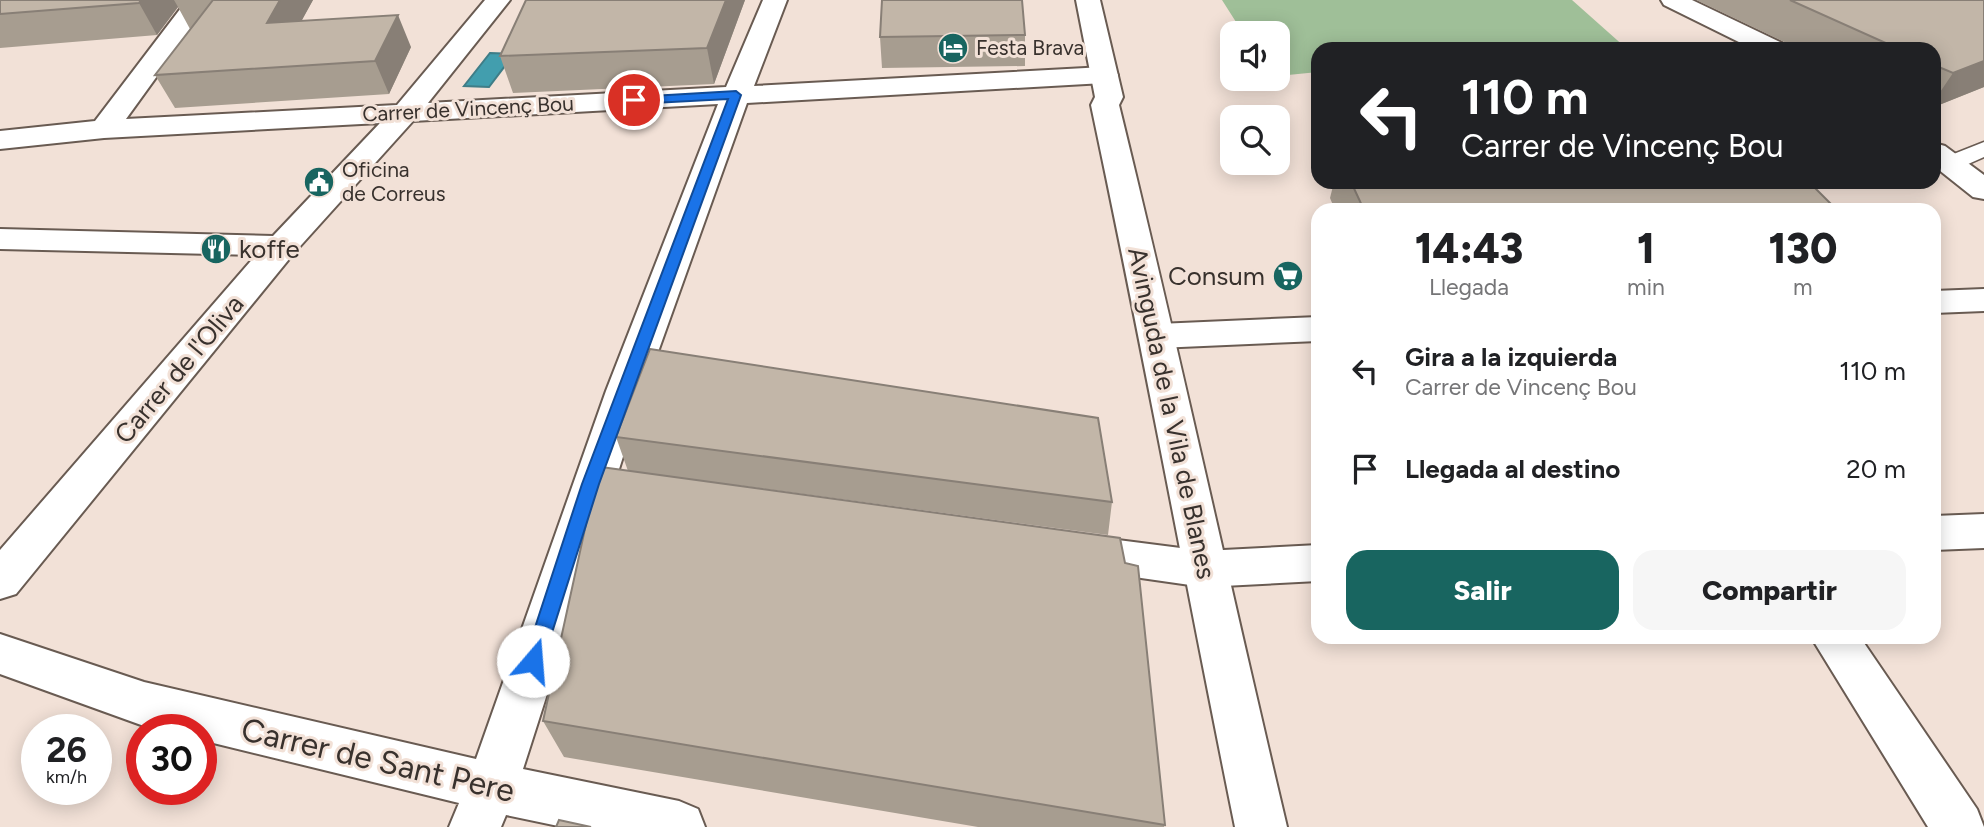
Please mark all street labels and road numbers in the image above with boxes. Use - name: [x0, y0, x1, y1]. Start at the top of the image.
- street label: Carrer de Vincenç Bou: [362, 90, 574, 127]
- street label: Avinguda de la Vila de Blanes: [1121, 244, 1223, 582]
- street label: Carrer de l'Oliva: [108, 288, 250, 450]
- street label: Carrer de Sant Pere: [238, 710, 518, 810]

